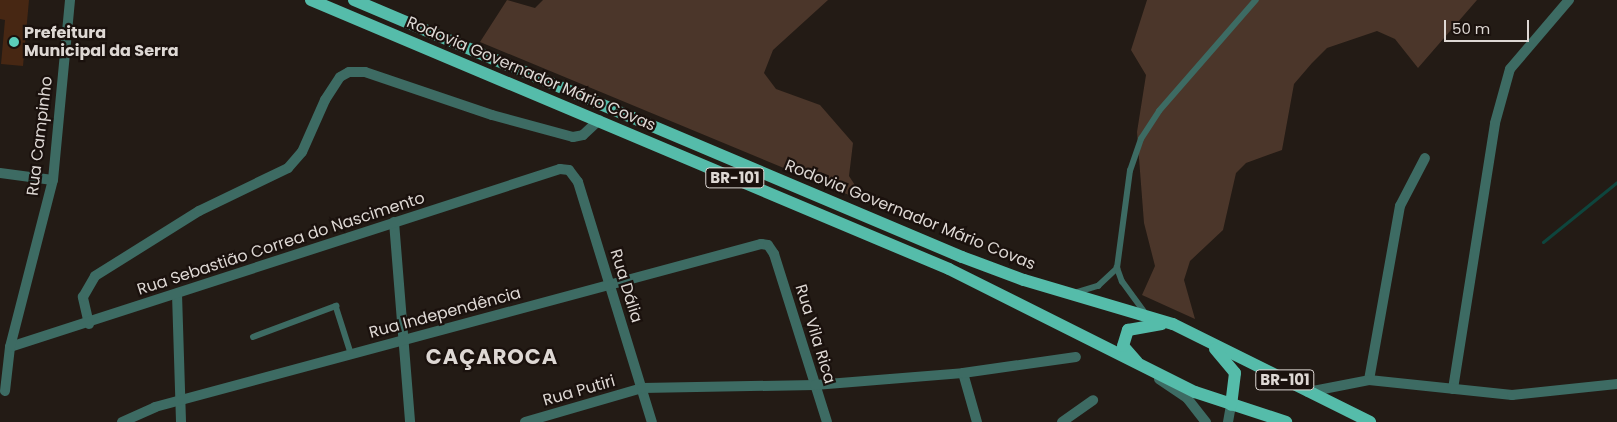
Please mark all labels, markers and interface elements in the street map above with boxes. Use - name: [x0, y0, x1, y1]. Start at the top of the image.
- scale bar: [1447, 10, 1532, 42]
- street label: Rodovia Governador Mário Covas: [404, 13, 658, 135]
- text: 50 m: [1452, 18, 1490, 39]
- place label: Prefeitura Municipal da Serra: [24, 23, 179, 61]
- marker: Prefeitura Municipal da Serra: [8, 36, 20, 48]
- street label: Rua Campinho: [23, 75, 57, 197]
- street label: Rodovia Governador Mário Covas: [782, 156, 1038, 274]
- road number: BR-101: [705, 166, 765, 190]
- street label: Rua Sebastião Correa do Nascimento: [135, 188, 427, 300]
- street label: Rua Dália: [606, 247, 646, 325]
- street label: Rua Vila Rica: [791, 282, 839, 386]
- street label: Rua Independência: [367, 283, 523, 343]
- district label: CAÇAROCA: [425, 344, 559, 370]
- road number: BR-101: [1255, 368, 1315, 392]
- street label: Rua Putiri: [541, 372, 617, 410]

